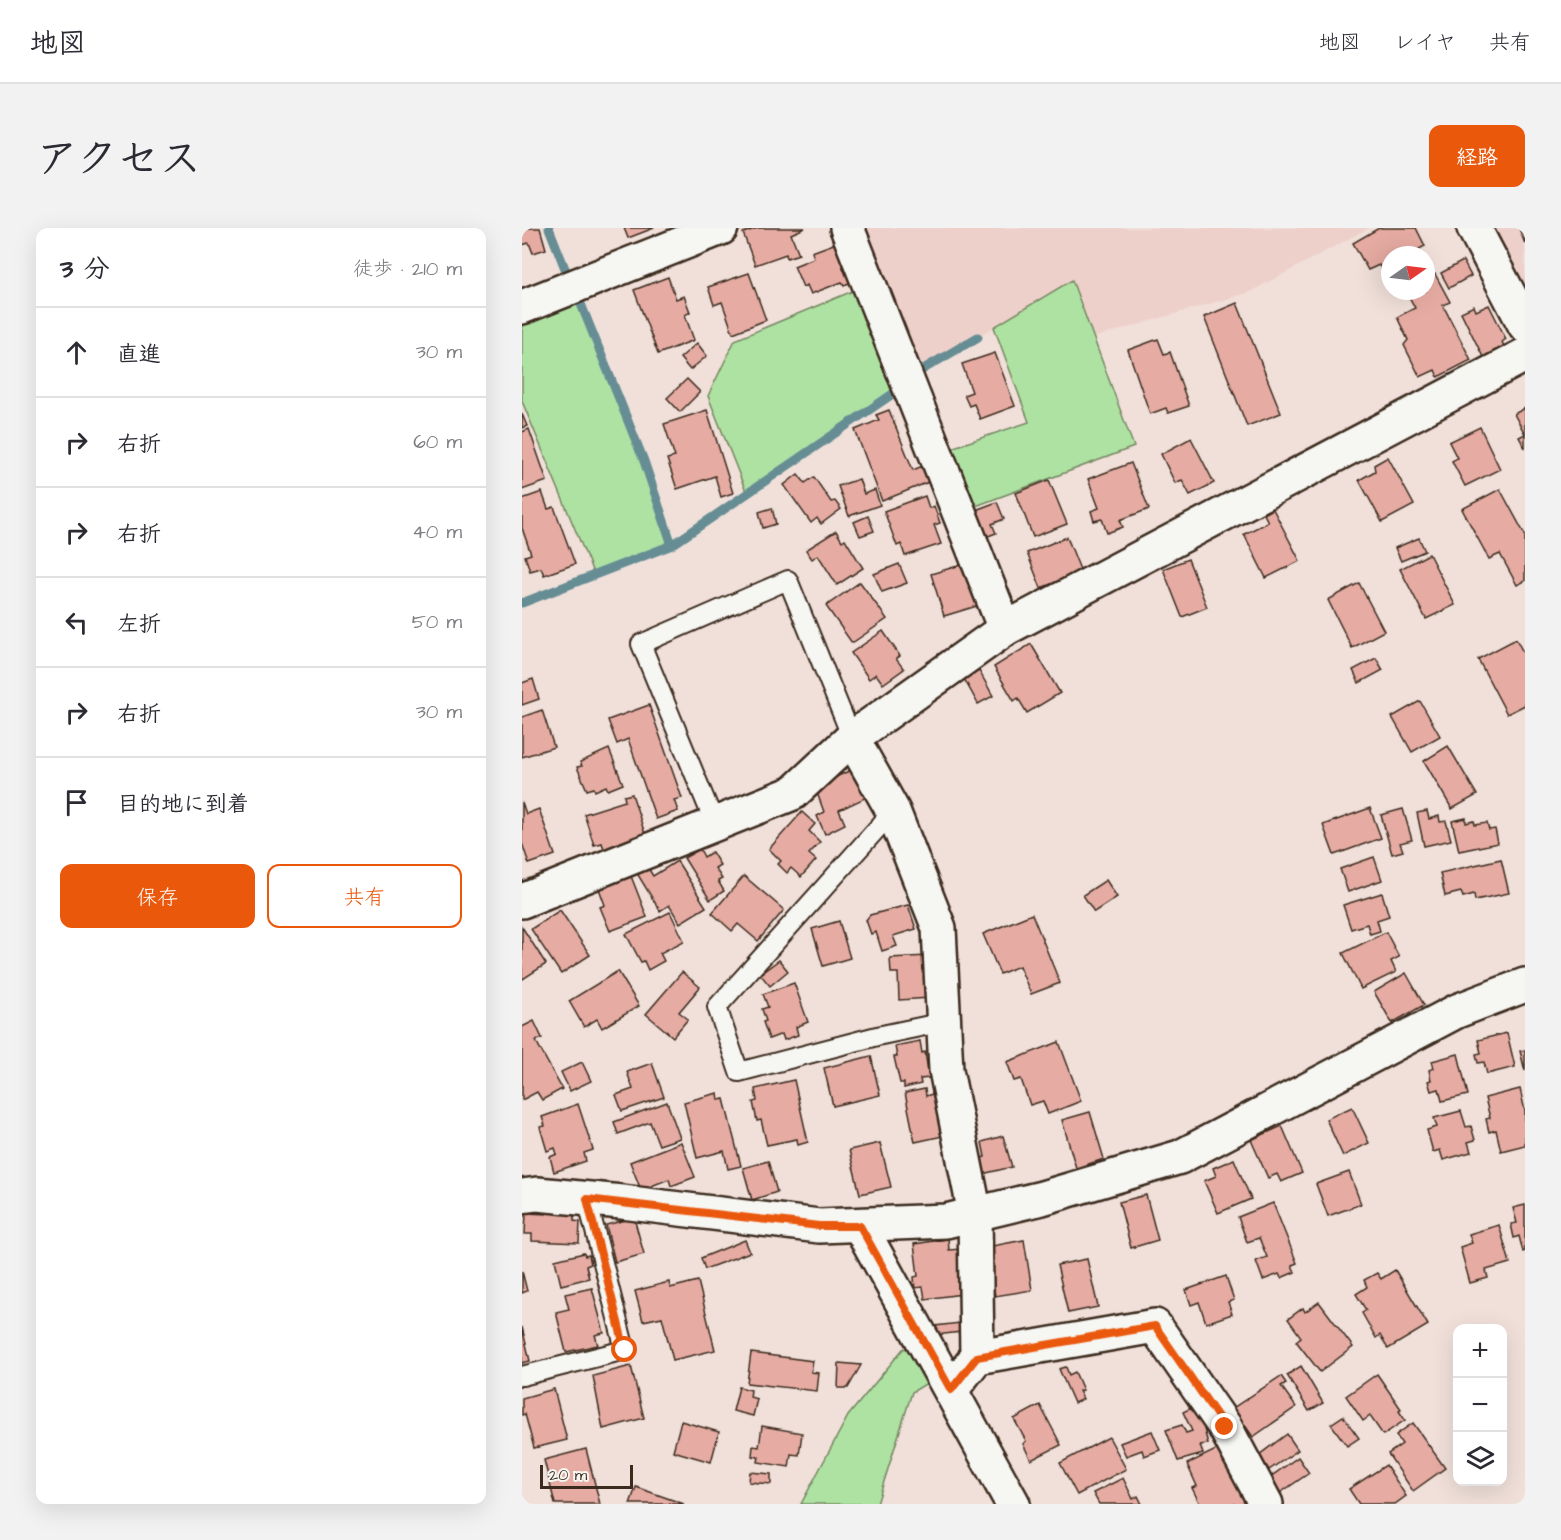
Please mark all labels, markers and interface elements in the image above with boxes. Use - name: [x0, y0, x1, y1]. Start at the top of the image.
- text: 地図: [30, 24, 86, 63]
- text: 地図: [1319, 28, 1361, 57]
- text: レイヤ: [1394, 28, 1456, 57]
- text: 共有: [1489, 28, 1531, 57]
- button: 経路: [1429, 125, 1525, 187]
- text: アクセス: [36, 131, 201, 189]
- north arrow: [1381, 246, 1435, 300]
- text: 3 分: [60, 251, 110, 287]
- text: 徒歩 · 210 m: [353, 255, 462, 283]
- icon: ahead: [60, 336, 93, 369]
- text: 30 m: [416, 338, 462, 366]
- text: 直進: [117, 339, 161, 370]
- icon: right: [60, 426, 93, 459]
- text: 60 m: [413, 428, 462, 456]
- text: 右折: [117, 429, 161, 460]
- icon: right: [60, 516, 93, 549]
- text: 40 m: [412, 518, 462, 546]
- text: 右折: [117, 519, 161, 550]
- icon: left: [60, 606, 93, 639]
- text: 50 m: [412, 608, 462, 636]
- text: 左折: [117, 609, 161, 640]
- icon: right: [60, 696, 93, 729]
- text: 30 m: [416, 698, 462, 726]
- text: 右折: [117, 699, 161, 730]
- icon: arrive: [60, 786, 93, 819]
- text: 目的地に到着: [117, 789, 249, 820]
- button: 保存: [60, 864, 255, 928]
- button: 共有: [267, 864, 462, 928]
- map controls: [1453, 1324, 1507, 1486]
- button: +: [1453, 1324, 1507, 1378]
- route start: [611, 1336, 637, 1362]
- button: −: [1453, 1378, 1507, 1432]
- route end: [1211, 1413, 1237, 1439]
- button: layers: [1453, 1432, 1507, 1486]
- scale bar: [540, 1462, 633, 1490]
- text: 20 m: [549, 1464, 587, 1486]

